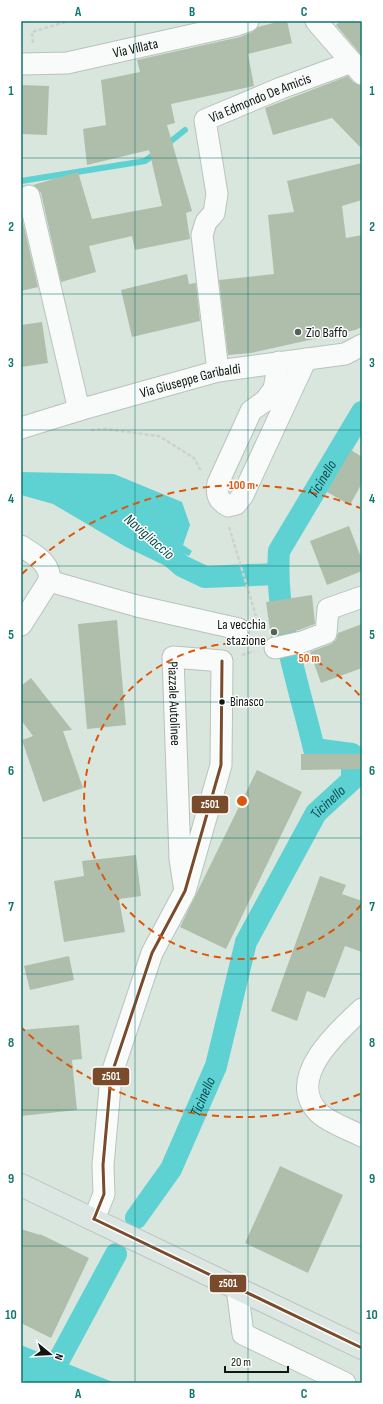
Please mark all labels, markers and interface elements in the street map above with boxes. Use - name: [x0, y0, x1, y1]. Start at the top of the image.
- text: A: [74, 4, 82, 20]
- text: B: [189, 4, 195, 20]
- text: C: [301, 4, 308, 20]
- street label: Via Villata: [111, 34, 159, 61]
- street label: Via Edmondo De Amicis: [206, 69, 313, 126]
- text: 1: [8, 83, 14, 99]
- text: 1: [369, 83, 375, 99]
- text: 2: [8, 219, 14, 235]
- text: 2: [369, 219, 375, 235]
- place label: Zio Baffo: [306, 324, 348, 341]
- marker: Zio Baffo: [293, 327, 303, 337]
- text: 3: [8, 355, 14, 371]
- text: 3: [369, 355, 375, 371]
- street label: Via Giuseppe Garibaldi: [138, 360, 242, 401]
- water label: Ticinello: [303, 456, 341, 501]
- text: 100 m: [229, 478, 255, 493]
- text: 4: [8, 491, 14, 507]
- text: 4: [369, 491, 375, 507]
- water label: Navigliaccio: [120, 510, 178, 564]
- place label: La vecchia stazione: [217, 616, 266, 649]
- text: 5: [8, 627, 14, 643]
- marker: La vecchia stazione: [269, 627, 279, 637]
- text: 5: [369, 627, 375, 643]
- text: 50 m: [299, 651, 319, 666]
- street label: Piazzale Autolinee: [165, 661, 185, 746]
- place label: Binasco: [230, 694, 264, 710]
- marker: Binasco: [217, 697, 227, 707]
- text: 6: [8, 763, 14, 779]
- text: 6: [369, 763, 375, 779]
- water label: Ticinello: [306, 781, 349, 821]
- centre of rings: [235, 794, 249, 808]
- line badge: z501: [191, 795, 229, 814]
- text: z501: [201, 798, 220, 811]
- text: 7: [8, 899, 14, 915]
- text: 7: [369, 899, 375, 915]
- text: 8: [8, 1035, 14, 1051]
- text: 8: [369, 1035, 375, 1051]
- line badge: z501: [92, 1067, 130, 1086]
- text: z501: [102, 1070, 121, 1083]
- water label: Ticinello: [186, 1074, 219, 1119]
- text: 9: [8, 1171, 14, 1187]
- text: 9: [369, 1171, 375, 1187]
- line badge: z501: [209, 1274, 247, 1293]
- text: z501: [219, 1277, 238, 1290]
- text: 10: [5, 1307, 17, 1323]
- text: 10: [366, 1307, 378, 1323]
- north arrow: [30, 1334, 70, 1374]
- scale bar: [225, 1348, 288, 1374]
- text: N: [52, 1352, 66, 1362]
- text: 20 m: [231, 1355, 251, 1370]
- text: A: [74, 1386, 82, 1402]
- text: B: [189, 1386, 195, 1402]
- text: C: [301, 1386, 308, 1402]

